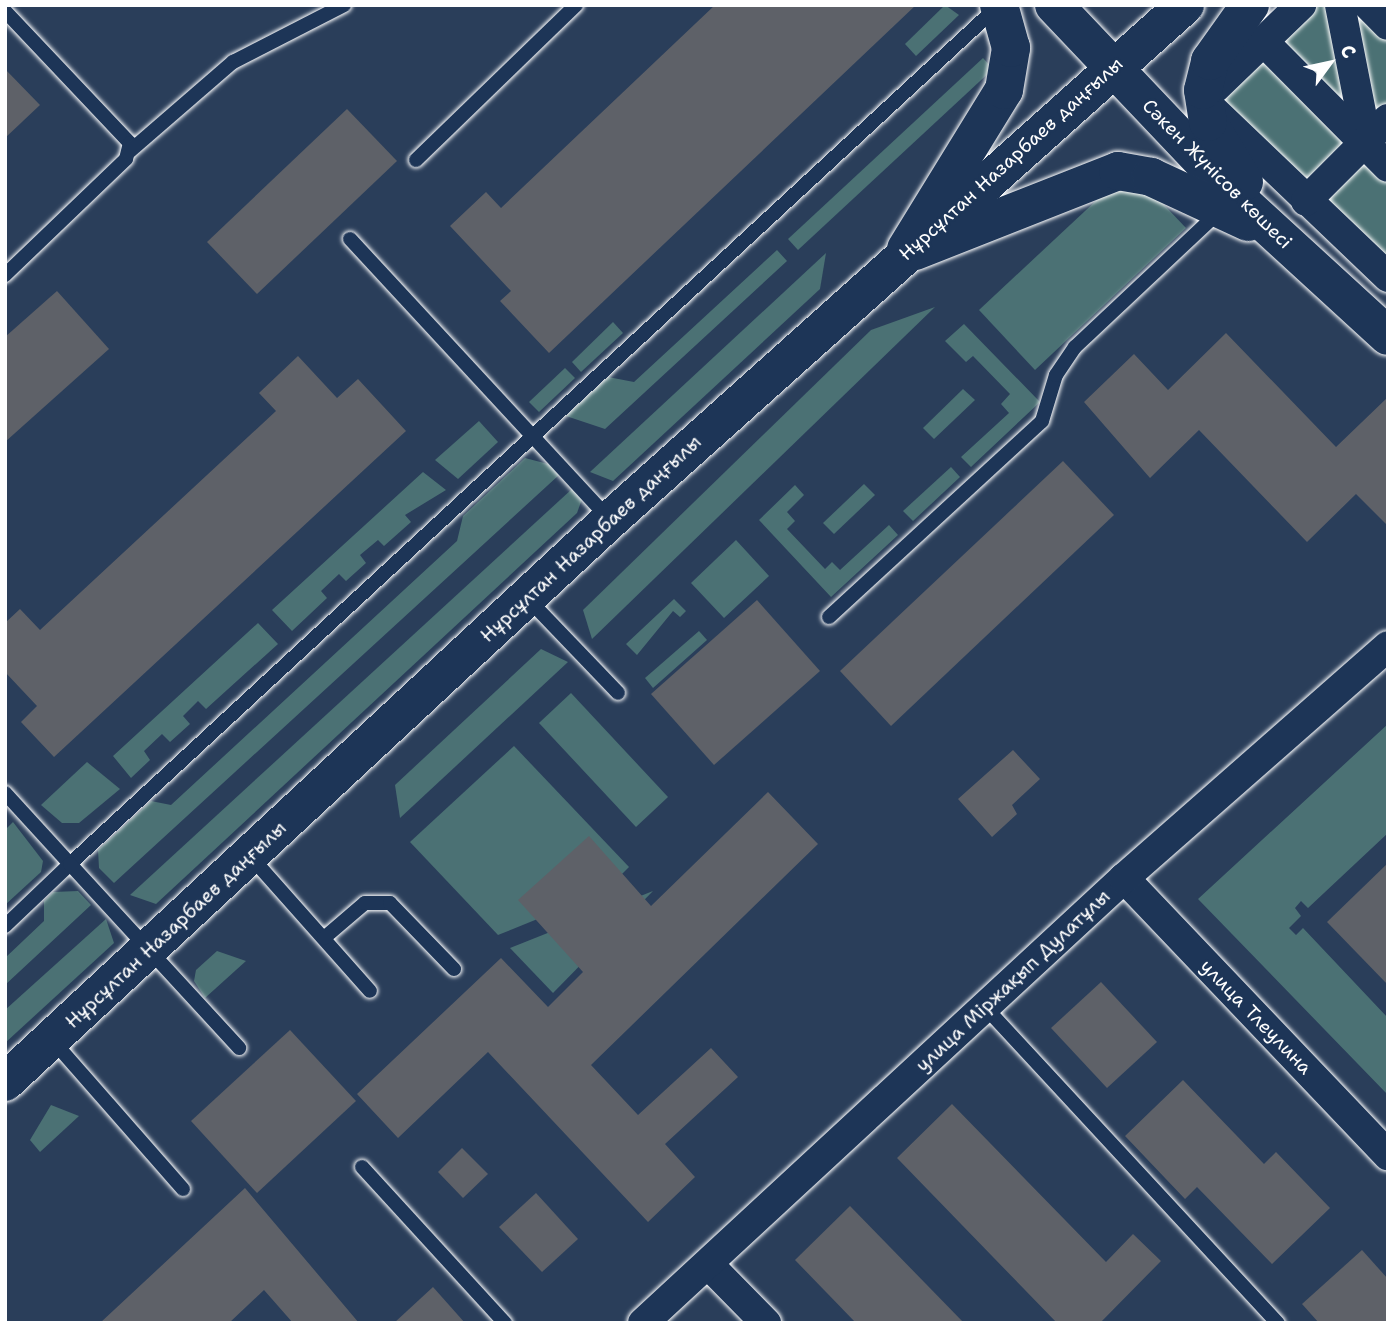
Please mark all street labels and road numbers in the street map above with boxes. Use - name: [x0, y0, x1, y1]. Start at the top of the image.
- street label: Нұрсұлтан Назарбаев даңғылы: [894, 52, 1128, 266]
- street label: Сәкен Жүнісов көшесі: [1137, 94, 1297, 254]
- street label: Нұрсұлтан Назарбаев даңғылы: [476, 431, 706, 647]
- street label: Нұрсұлтан Назарбаев даңғылы: [61, 817, 291, 1033]
- street label: улица Міржақып Дулатұлы: [911, 885, 1115, 1077]
- street label: улица Тлеулина: [1195, 955, 1317, 1079]

